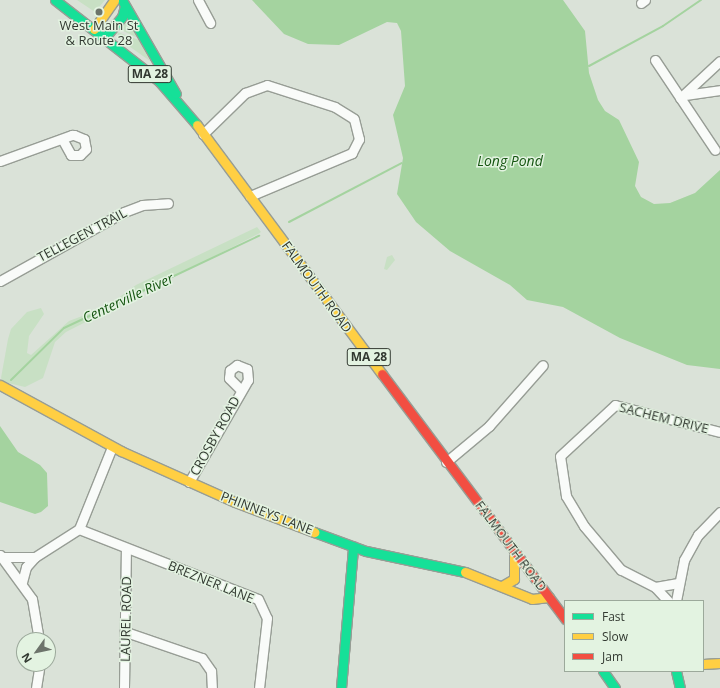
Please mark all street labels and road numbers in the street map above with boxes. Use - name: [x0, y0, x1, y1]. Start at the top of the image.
- road number: MA 28: [127, 64, 173, 84]
- street label: TELLEGEN TRAIL: [35, 205, 129, 265]
- street label: FALMOUTH ROAD: [279, 238, 355, 336]
- road number: MA 28: [346, 347, 392, 367]
- street label: CROSBY ROAD: [187, 394, 243, 478]
- street label: SACHEM DRIVE: [618, 399, 710, 437]
- street label: PHINNEYS LANE: [219, 488, 315, 538]
- street label: FALMOUTH ROAD: [472, 498, 550, 594]
- street label: BREZNER LANE: [166, 558, 256, 606]
- street label: LAUREL ROAD: [117, 576, 135, 662]

